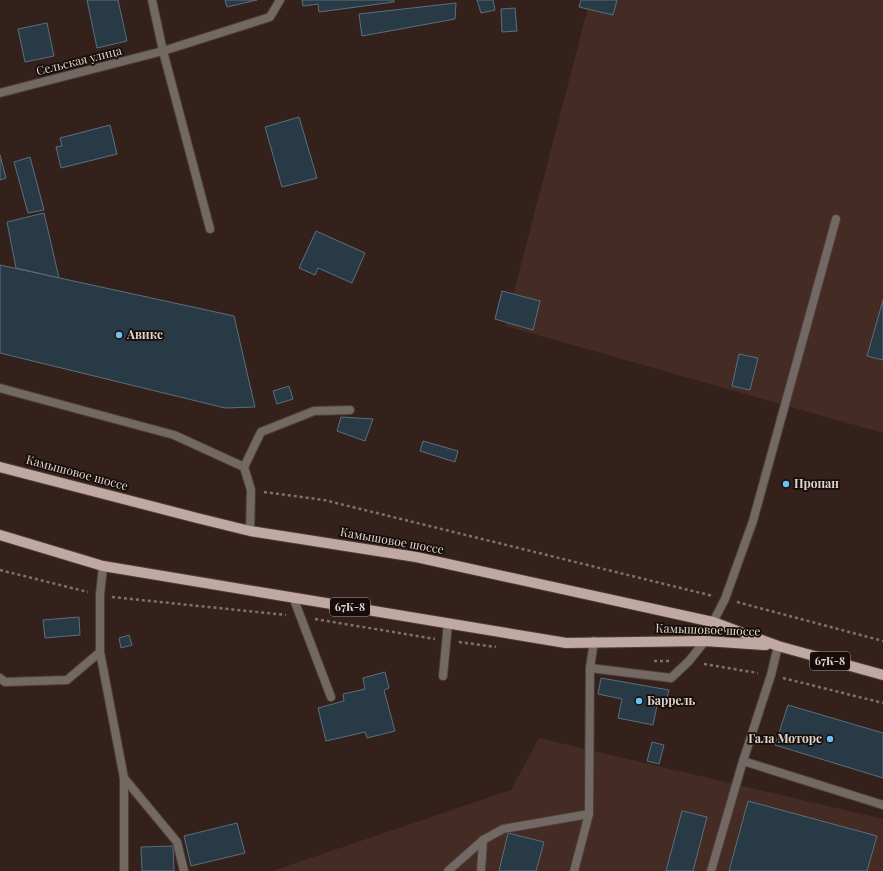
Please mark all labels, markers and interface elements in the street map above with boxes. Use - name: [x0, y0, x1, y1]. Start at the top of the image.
- street label: Сельская улица: [34, 42, 123, 78]
- place label: Авикс: [126, 326, 163, 342]
- marker: Авикс: [114, 330, 124, 340]
- street label: Камышовое шоссе: [24, 451, 130, 493]
- place label: Пропан: [794, 475, 839, 491]
- marker: Пропан: [781, 479, 791, 489]
- street label: Камышовое шоссе: [339, 523, 445, 557]
- road number: 67К-8: [330, 598, 370, 616]
- street label: Камышовое шоссе: [655, 619, 761, 639]
- road number: 67К-8: [810, 652, 850, 670]
- place label: Баррель: [647, 692, 696, 708]
- marker: Баррель: [634, 696, 644, 706]
- place label: Гала Моторс: [748, 730, 822, 746]
- marker: Гала Моторс: [825, 734, 835, 744]

